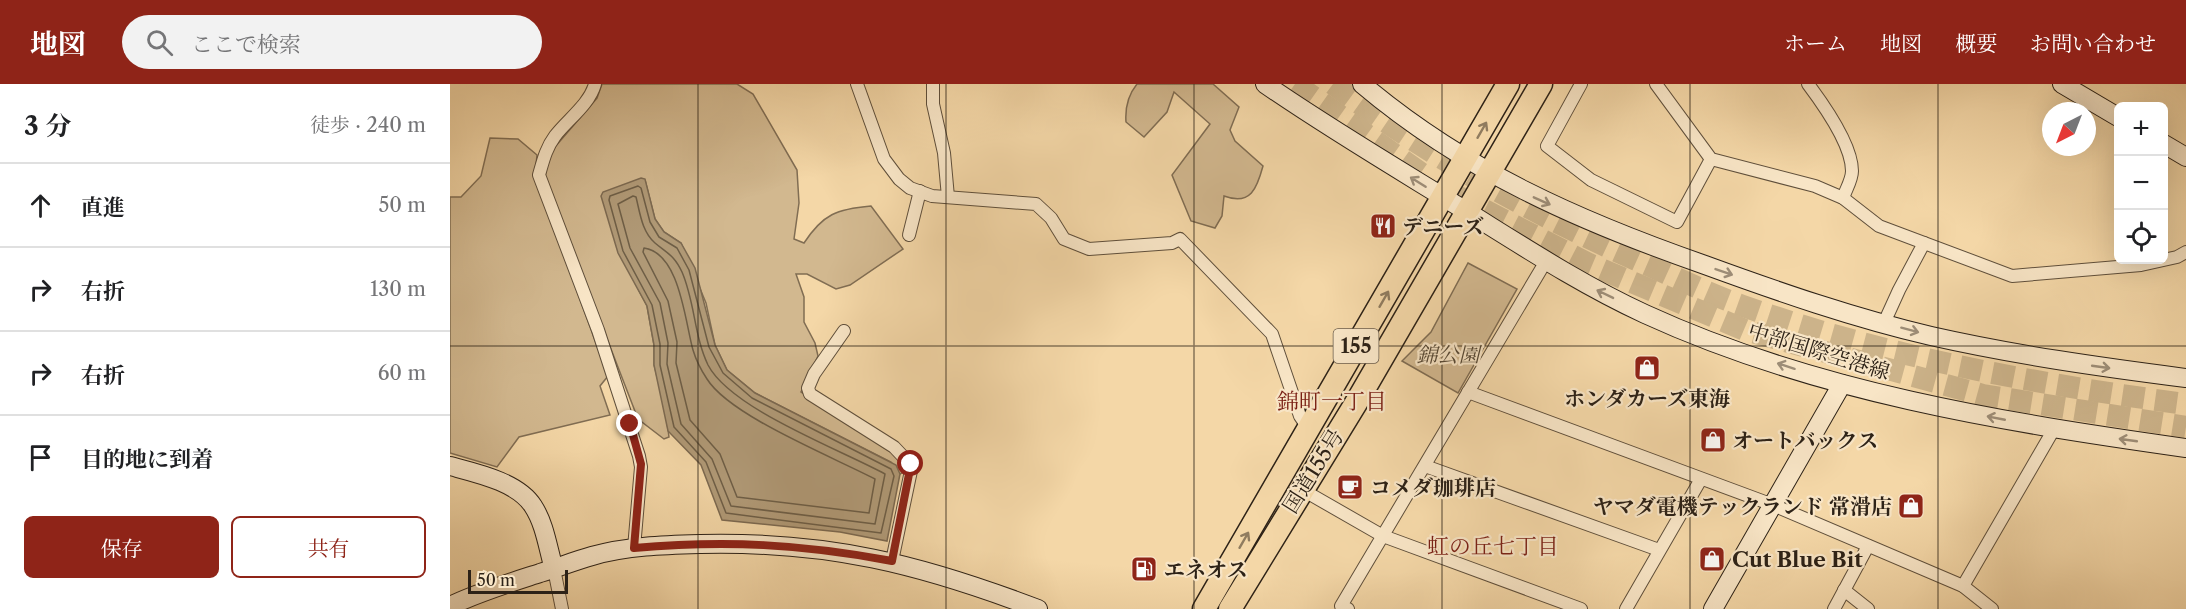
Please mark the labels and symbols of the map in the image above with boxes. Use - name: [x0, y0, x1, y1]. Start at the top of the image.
- north arrow: [2042, 102, 2096, 156]
- one-way arrow: [1476, 122, 1488, 139]
- one-way arrow: [1410, 175, 1427, 187]
- one-way arrow: [1533, 196, 1551, 207]
- restaurant icon: デニーズ: [1368, 211, 1398, 241]
- place label: デニーズ: [1402, 214, 1484, 239]
- one-way arrow: [1714, 268, 1733, 279]
- one-way arrow: [1596, 288, 1614, 299]
- one-way arrow: [1378, 291, 1390, 308]
- street label: 中部国際空港線: [1745, 318, 1893, 384]
- one-way arrow: [1900, 325, 1919, 336]
- road number: 155: [1334, 329, 1378, 363]
- park label: 錦公園: [1417, 342, 1482, 367]
- shop icon: ホンダカーズ東海: [1632, 353, 1662, 383]
- one-way arrow: [1777, 360, 1796, 371]
- one-way arrow: [2091, 361, 2111, 372]
- place label: ホンダカーズ東海: [1564, 386, 1730, 411]
- district label: 錦町一丁目: [1277, 388, 1387, 415]
- route end: [616, 410, 642, 436]
- one-way arrow: [1987, 412, 2006, 423]
- street label: 国道155号: [1277, 424, 1349, 518]
- shop icon: オートバックス: [1698, 425, 1728, 455]
- place label: オートバックス: [1732, 428, 1878, 453]
- one-way arrow: [2119, 434, 2138, 445]
- route start: [897, 450, 923, 476]
- cafe icon: コメダ珈琲店: [1335, 472, 1365, 502]
- place label: コメダ珈琲店: [1370, 475, 1496, 500]
- shop icon: ヤマダ電機テックランド 常滑店: [1896, 491, 1926, 521]
- place label: ヤマダ電機テックランド 常滑店: [1593, 494, 1892, 519]
- one-way arrow: [1238, 532, 1250, 549]
- district label: 虹の丘七丁目: [1427, 533, 1559, 560]
- shop icon: Cut Blue Bit: [1697, 544, 1727, 574]
- place label: Cut Blue Bit: [1732, 547, 1863, 572]
- fuel station icon: エネオス: [1129, 554, 1159, 584]
- place label: エネオス: [1164, 557, 1248, 582]
- scale bar: [468, 567, 568, 594]

